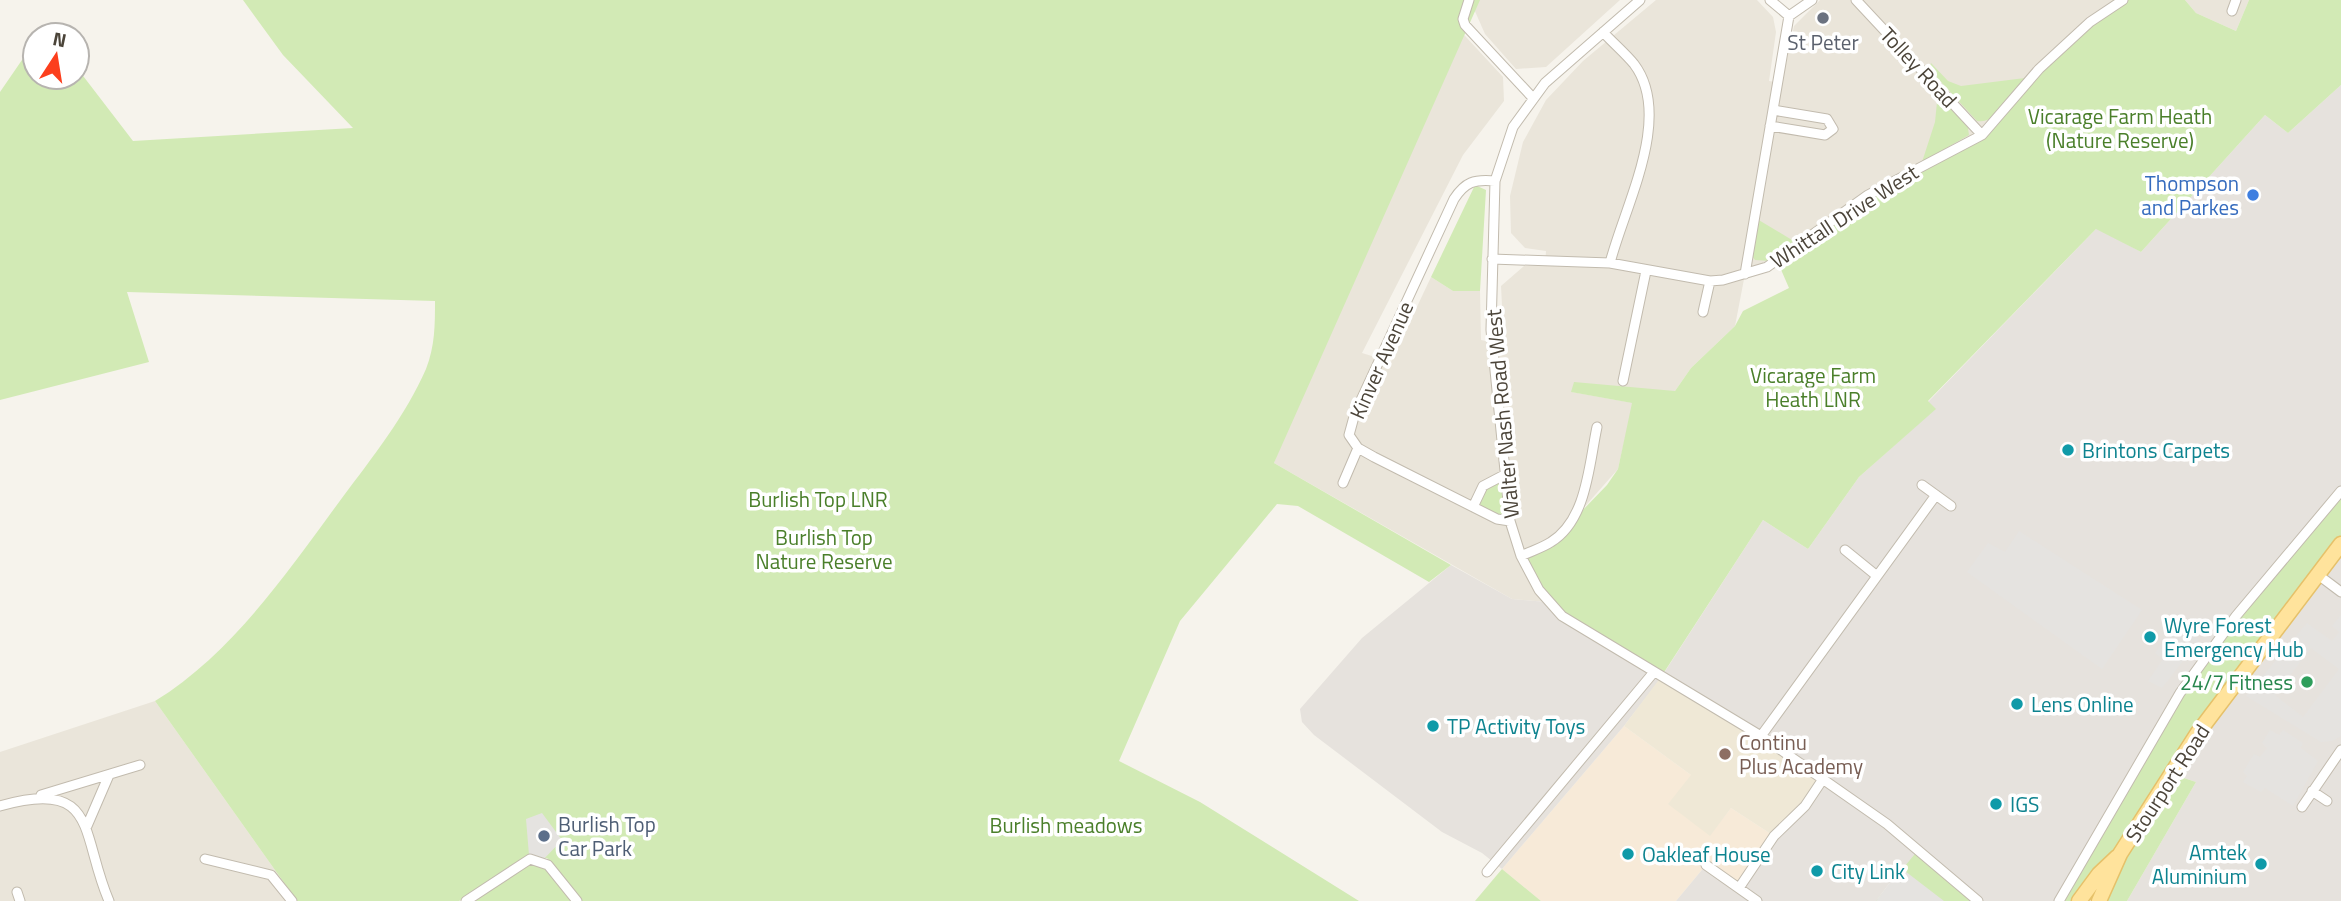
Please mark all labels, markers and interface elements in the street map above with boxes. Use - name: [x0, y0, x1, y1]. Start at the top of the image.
- marker: St Peter: [1815, 10, 1831, 26]
- street label: Tolley Road: [1873, 19, 1965, 115]
- north arrow: [21, 21, 91, 91]
- text: N: [50, 23, 69, 54]
- place label: St Peter: [1787, 26, 1859, 58]
- park label: Vicarage Farm Heath (Nature Reserve): [2028, 100, 2212, 156]
- street label: Whittall Drive West: [1764, 156, 1925, 276]
- place label: Thompson and Parkes: [2141, 167, 2239, 223]
- marker: Thompson and Parkes: [2245, 187, 2261, 203]
- street label: Kinver Avenue: [1341, 296, 1421, 424]
- street label: Walter Nash Road West: [1477, 307, 1527, 520]
- park label: Vicarage Farm Heath LNR: [1750, 359, 1876, 415]
- place label: Brintons Carpets: [2082, 434, 2230, 466]
- marker: Brintons Carpets: [2060, 442, 2076, 458]
- park label: Burlish Top LNR: [748, 483, 888, 515]
- park label: Burlish Top Nature Reserve: [755, 521, 893, 577]
- place label: Wyre Forest Emergency Hub: [2164, 609, 2304, 665]
- marker: Wyre Forest Emergency Hub: [2142, 629, 2158, 645]
- place label: 24/7 Fitness: [2180, 666, 2293, 698]
- marker: 24/7 Fitness: [2299, 674, 2315, 690]
- place label: Lens Online: [2031, 688, 2134, 720]
- marker: Lens Online: [2009, 696, 2025, 712]
- place label: TP Activity Toys: [1447, 710, 1585, 742]
- marker: TP Activity Toys: [1425, 718, 1441, 734]
- street label: Stourport Road: [2117, 718, 2217, 848]
- place label: Continu Plus Academy: [1739, 726, 1863, 782]
- marker: Continu Plus Academy: [1717, 746, 1733, 762]
- place label: IGS: [2010, 788, 2039, 820]
- marker: IGS: [1988, 796, 2004, 812]
- place label: Burlish Top Car Park: [558, 808, 656, 864]
- park label: Burlish meadows: [990, 809, 1142, 841]
- marker: Burlish Top Car Park: [536, 828, 552, 844]
- place label: Amtek Aluminium: [2152, 836, 2247, 892]
- place label: Oakleaf House: [1642, 838, 1771, 870]
- marker: Oakleaf House: [1620, 846, 1636, 862]
- place label: City Link: [1831, 855, 1905, 887]
- marker: Amtek Aluminium: [2253, 856, 2269, 872]
- marker: City Link: [1809, 863, 1825, 879]

